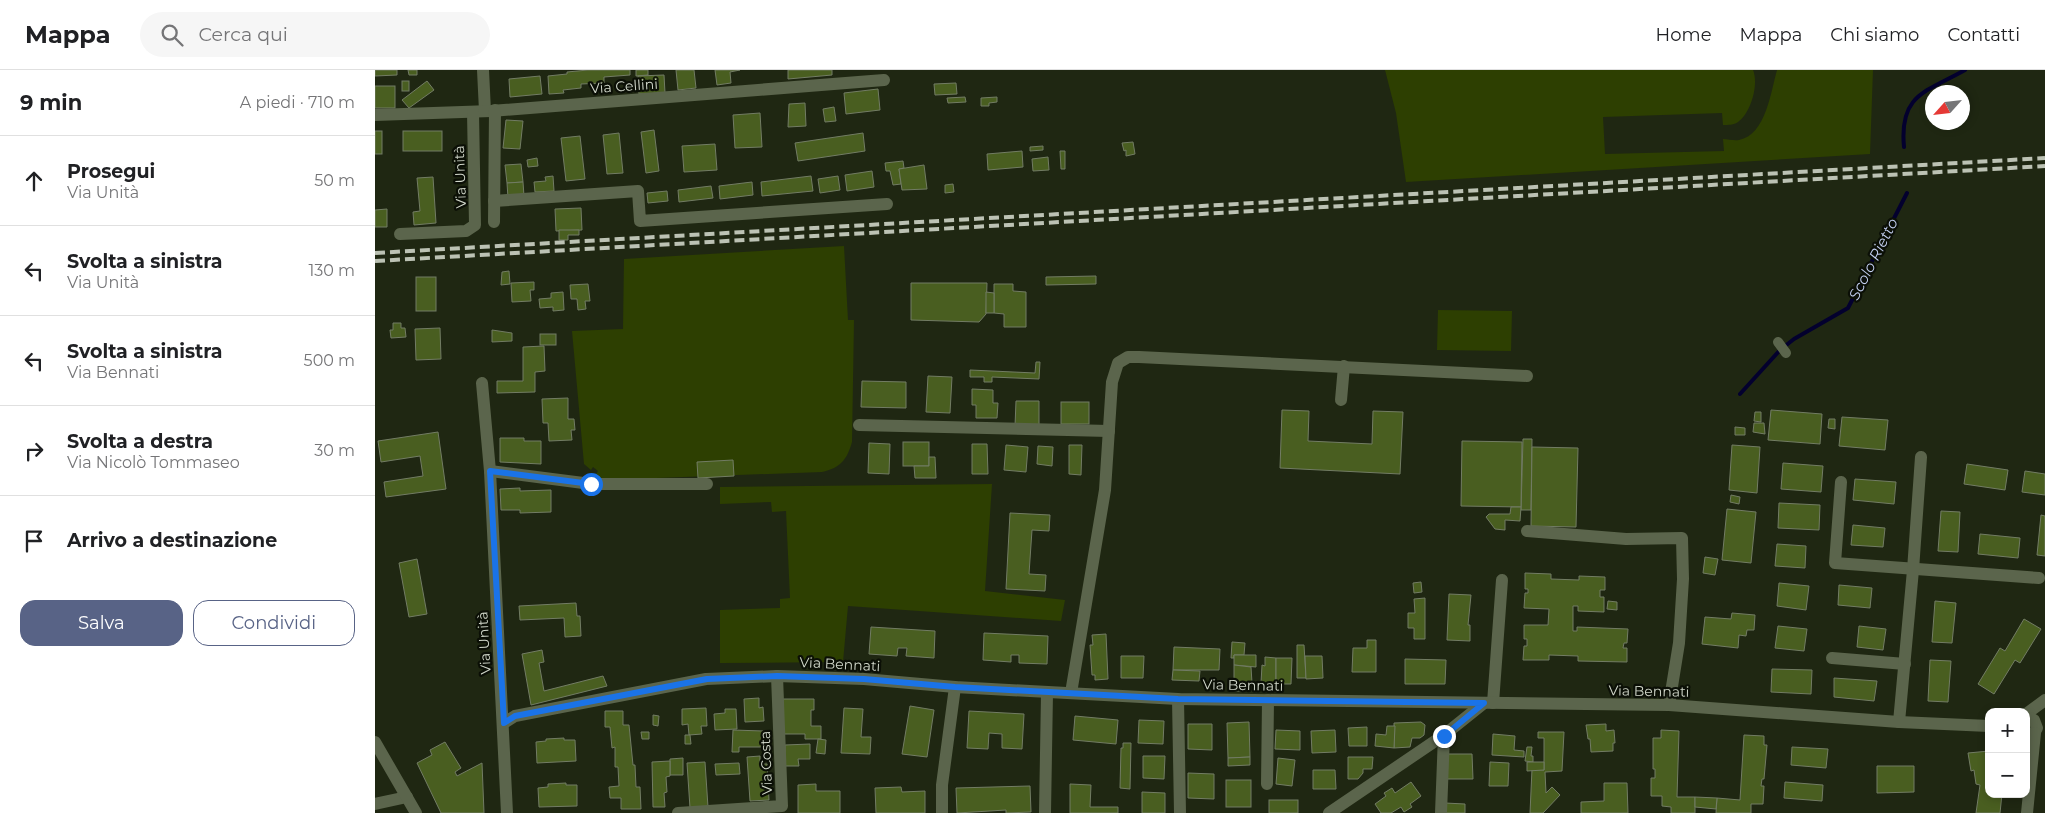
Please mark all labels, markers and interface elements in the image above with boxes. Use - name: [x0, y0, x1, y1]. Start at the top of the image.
- search box: [140, 12, 490, 57]
- text: Mappa: [25, 20, 110, 49]
- icon: search: [158, 21, 186, 49]
- text: Cerca qui: [198, 23, 288, 46]
- text: Home: [1656, 24, 1712, 46]
- text: Mappa: [1740, 24, 1802, 46]
- text: Chi siamo: [1830, 24, 1919, 46]
- text: Contatti: [1947, 24, 2020, 46]
- street label: Via Cellini: [590, 75, 658, 97]
- north arrow: [1925, 85, 1970, 130]
- text: 9 min: [20, 90, 82, 115]
- text: A piedi · 710 m: [240, 93, 355, 112]
- street label: Via Unità: [450, 145, 470, 209]
- text: Prosegui: [67, 160, 155, 183]
- icon: ahead: [20, 167, 48, 195]
- text: 50 m: [314, 171, 355, 190]
- text: Via Unità: [67, 183, 139, 202]
- water label: Scolo Rietto: [1844, 215, 1902, 303]
- text: Svolta a sinistra: [67, 250, 222, 273]
- icon: left: [20, 257, 48, 285]
- text: 130 m: [308, 261, 355, 280]
- text: Via Unità: [67, 273, 139, 292]
- text: Svolta a sinistra: [67, 340, 222, 363]
- icon: left: [20, 347, 48, 375]
- text: 500 m: [304, 351, 355, 370]
- text: Via Bennati: [67, 363, 159, 382]
- text: Svolta a destra: [67, 430, 213, 453]
- icon: right: [20, 437, 48, 465]
- text: 30 m: [314, 441, 355, 460]
- text: Via Nicolò Tommaseo: [67, 453, 240, 472]
- route start: [580, 473, 603, 496]
- icon: arrive: [20, 527, 48, 555]
- text: Arrivo a destinazione: [67, 529, 277, 552]
- button: Salva: [20, 600, 183, 646]
- button: Condividi: [193, 600, 355, 646]
- street label: Via Unità: [473, 611, 495, 675]
- street label: Via Bennati: [799, 653, 881, 675]
- street label: Via Bennati: [1202, 675, 1284, 695]
- street label: Via Bennati: [1608, 681, 1690, 701]
- map controls: [1985, 708, 2030, 798]
- button: +: [1985, 708, 2030, 753]
- route end: [1433, 725, 1456, 748]
- street label: Via Costa: [756, 731, 776, 795]
- button: −: [1985, 753, 2030, 798]

